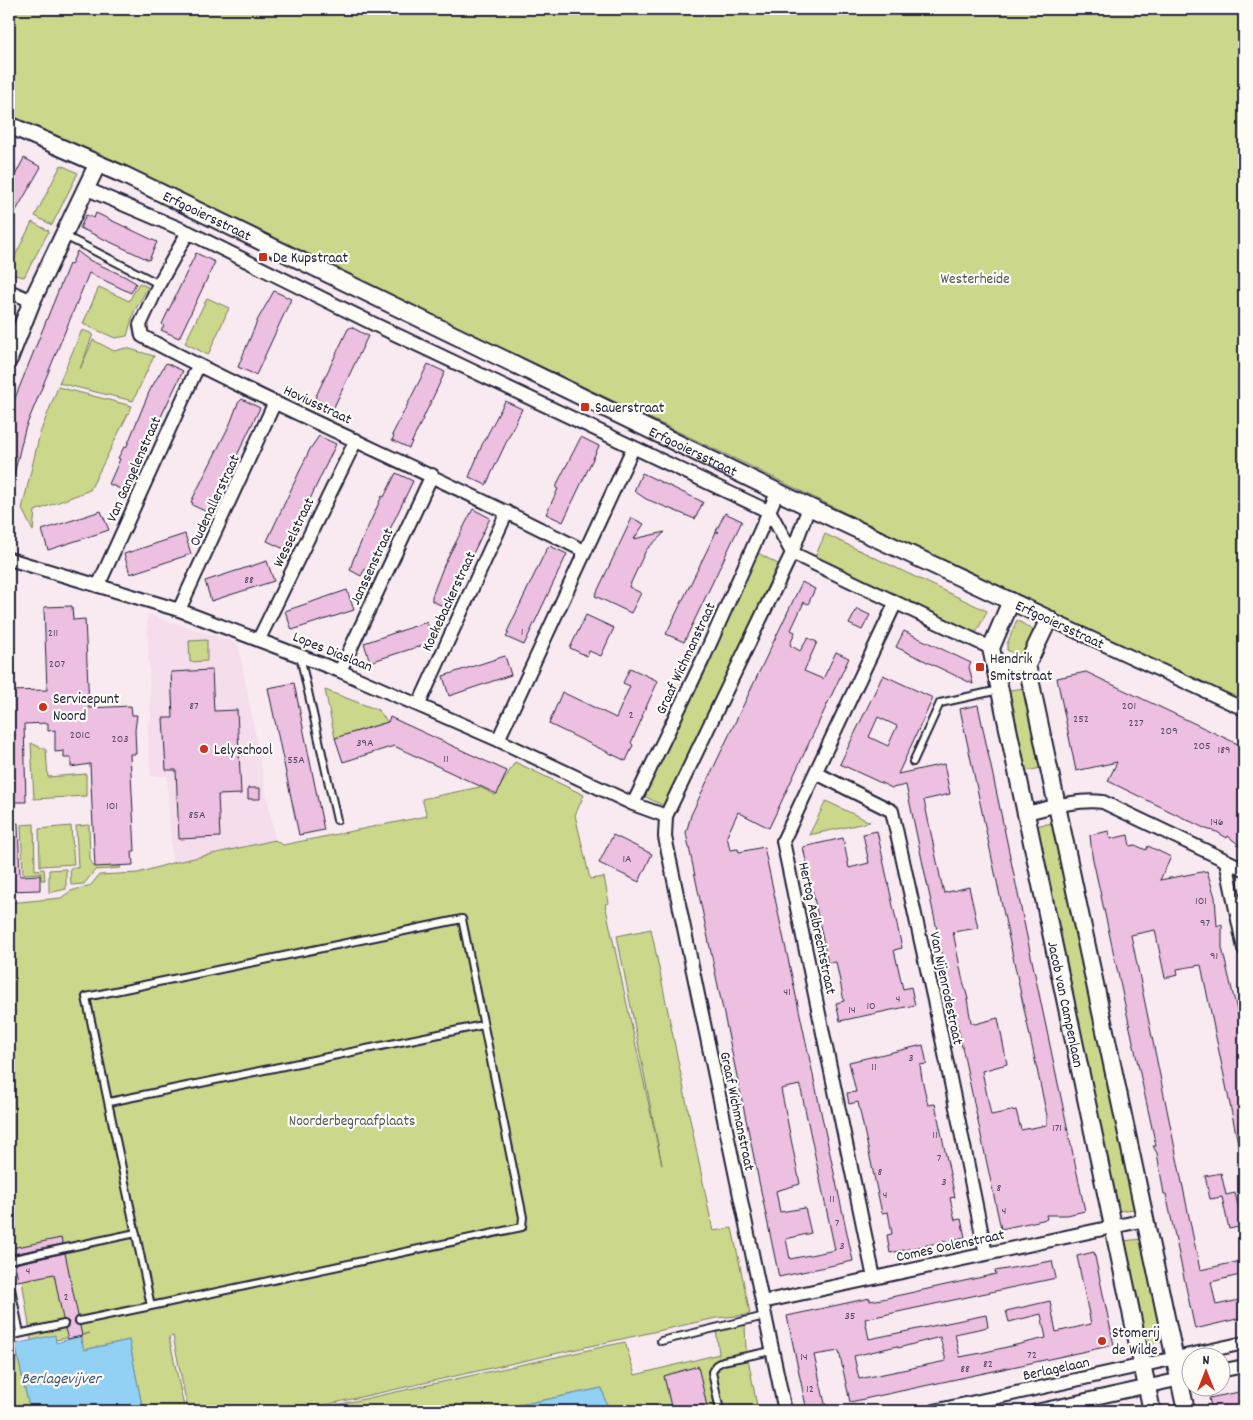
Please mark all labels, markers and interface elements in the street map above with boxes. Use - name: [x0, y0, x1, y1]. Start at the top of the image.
- street label: Erfgooiersstraat: [158, 186, 255, 248]
- place label: De Kupstraat: [273, 248, 349, 270]
- marker: De Kupstraat: [257, 251, 269, 263]
- park label: Westerheide: [940, 269, 1010, 291]
- street label: Hoviusstraat: [279, 380, 355, 431]
- place label: Sauerstraat: [595, 398, 665, 420]
- marker: Sauerstraat: [579, 401, 591, 413]
- street label: Van Gangelenstraat: [102, 413, 168, 526]
- street label: Erfgooiersstraat: [644, 422, 741, 484]
- street label: Oudenallerstraat: [185, 451, 247, 550]
- street label: Wesselstraat: [268, 494, 321, 571]
- street label: Janssenstraat: [345, 524, 400, 609]
- street label: Koekebackerstraat: [417, 548, 483, 655]
- house number: 88: [244, 572, 254, 589]
- street label: Erfgooiersstraat: [1011, 596, 1108, 656]
- street label: Graaf Wichmanstraat: [651, 599, 723, 719]
- house number: 1: [521, 624, 523, 641]
- house number: 211: [48, 625, 58, 642]
- street label: Lopes Diaslaan: [289, 627, 376, 679]
- place label: Hendrik Smitstraat: [990, 649, 1053, 688]
- house number: 207: [49, 656, 66, 673]
- marker: Hendrik Smitstraat: [974, 661, 986, 673]
- place label: Servicepunt Noord: [53, 689, 120, 728]
- house number: 87: [189, 698, 199, 715]
- house number: 201: [1122, 698, 1136, 715]
- marker: Servicepunt Noord: [37, 701, 49, 713]
- house number: 2: [628, 707, 634, 724]
- house number: 252: [1073, 711, 1089, 728]
- house number: 227: [1128, 715, 1144, 732]
- house number: 209: [1160, 723, 1178, 740]
- house number: 201C: [70, 727, 90, 744]
- house number: 203: [111, 731, 129, 748]
- house number: 39A: [356, 735, 374, 752]
- house number: 205: [1193, 738, 1211, 755]
- place label: Lelyschool: [214, 740, 273, 762]
- house number: 189: [1218, 742, 1230, 759]
- marker: Lelyschool: [198, 743, 210, 755]
- house number: 11: [443, 751, 449, 768]
- house number: 55A: [287, 752, 305, 769]
- house number: 101: [106, 798, 118, 815]
- house number: 85A: [189, 807, 206, 824]
- house number: 146: [1210, 814, 1224, 831]
- house number: 1A: [622, 851, 632, 868]
- street label: Hertog Aelbrechtstraat: [791, 860, 841, 997]
- house number: 101: [1195, 893, 1207, 910]
- house number: 97: [1200, 915, 1210, 932]
- street label: Van Nijenrodestraat: [922, 930, 968, 1047]
- street label: Jacob van Campenlaan: [1040, 939, 1088, 1070]
- house number: 91: [1210, 948, 1218, 965]
- house number: 41: [783, 984, 791, 1001]
- house number: 4: [896, 991, 901, 1008]
- house number: 10: [866, 998, 876, 1015]
- house number: 14: [848, 1002, 856, 1019]
- street label: Graaf Wichmanstraat: [713, 1050, 760, 1174]
- house number: 3: [908, 1050, 914, 1067]
- house number: 11: [871, 1059, 877, 1076]
- park label: Noorderbegraafplaats: [289, 1111, 415, 1133]
- house number: 171: [1052, 1120, 1062, 1137]
- house number: 11: [932, 1127, 938, 1144]
- house number: 7: [937, 1150, 942, 1167]
- house number: 8: [878, 1164, 883, 1181]
- house number: 3: [941, 1174, 947, 1191]
- house number: 8: [997, 1180, 1002, 1197]
- house number: 4: [883, 1187, 888, 1204]
- house number: 11: [829, 1191, 835, 1208]
- house number: 4: [1002, 1203, 1007, 1220]
- house number: 7: [835, 1215, 840, 1232]
- street label: Comes Oolenstraat: [894, 1225, 1007, 1269]
- house number: 3: [839, 1238, 845, 1255]
- house number: 4: [26, 1263, 31, 1280]
- house number: 2: [63, 1289, 69, 1306]
- house number: 35: [845, 1308, 855, 1325]
- place label: Stomerij de Wilde: [1112, 1323, 1160, 1362]
- marker: Stomerij de Wilde: [1096, 1335, 1108, 1347]
- house number: 72: [1027, 1347, 1037, 1364]
- north arrow: [1180, 1348, 1230, 1398]
- house number: 14: [800, 1349, 808, 1366]
- text: N: [1203, 1351, 1210, 1371]
- street label: Berlagelaan: [1021, 1352, 1092, 1388]
- house number: 82: [983, 1356, 993, 1373]
- house number: 88: [960, 1361, 970, 1378]
- water label: Berlagevijver: [21, 1368, 103, 1391]
- house number: 12: [806, 1381, 814, 1398]

